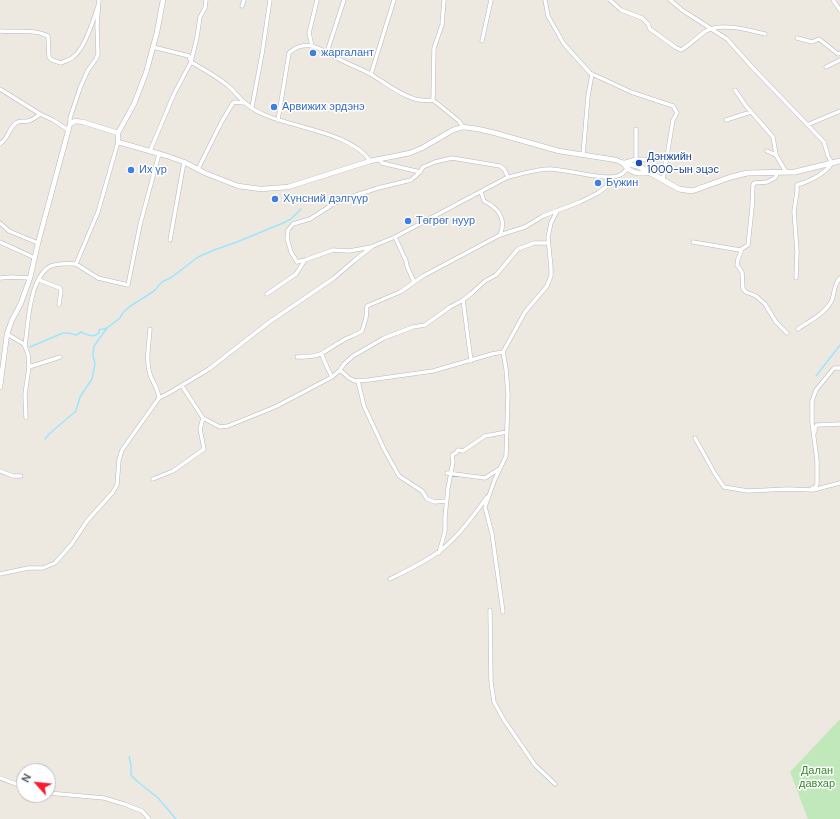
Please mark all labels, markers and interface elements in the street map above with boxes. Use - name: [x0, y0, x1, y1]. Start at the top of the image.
- place label: жаргалант: [321, 46, 374, 60]
- marker: жаргалант: [308, 48, 318, 58]
- place label: Арвижих эрдэнэ: [282, 100, 365, 114]
- marker: Арвижих эрдэнэ: [269, 102, 279, 112]
- place label: Дэнжийн 1000-ын эцэс: [647, 150, 719, 176]
- marker: Дэнжийн 1000-ын эцэс: [634, 158, 644, 168]
- place label: Их үр: [139, 163, 167, 177]
- marker: Их үр: [126, 165, 136, 175]
- place label: Бүжин: [606, 176, 638, 190]
- marker: Бүжин: [593, 178, 603, 188]
- place label: Хүнсний дэлгүүр: [283, 192, 368, 206]
- marker: Хүнсний дэлгүүр: [270, 194, 280, 204]
- place label: Төгрөг нуур: [416, 214, 475, 228]
- marker: Төгрөг нуур: [403, 216, 413, 226]
- north arrow: [16, 763, 56, 803]
- park label: Далан давхар: [799, 764, 835, 790]
- text: N: [18, 771, 34, 785]

